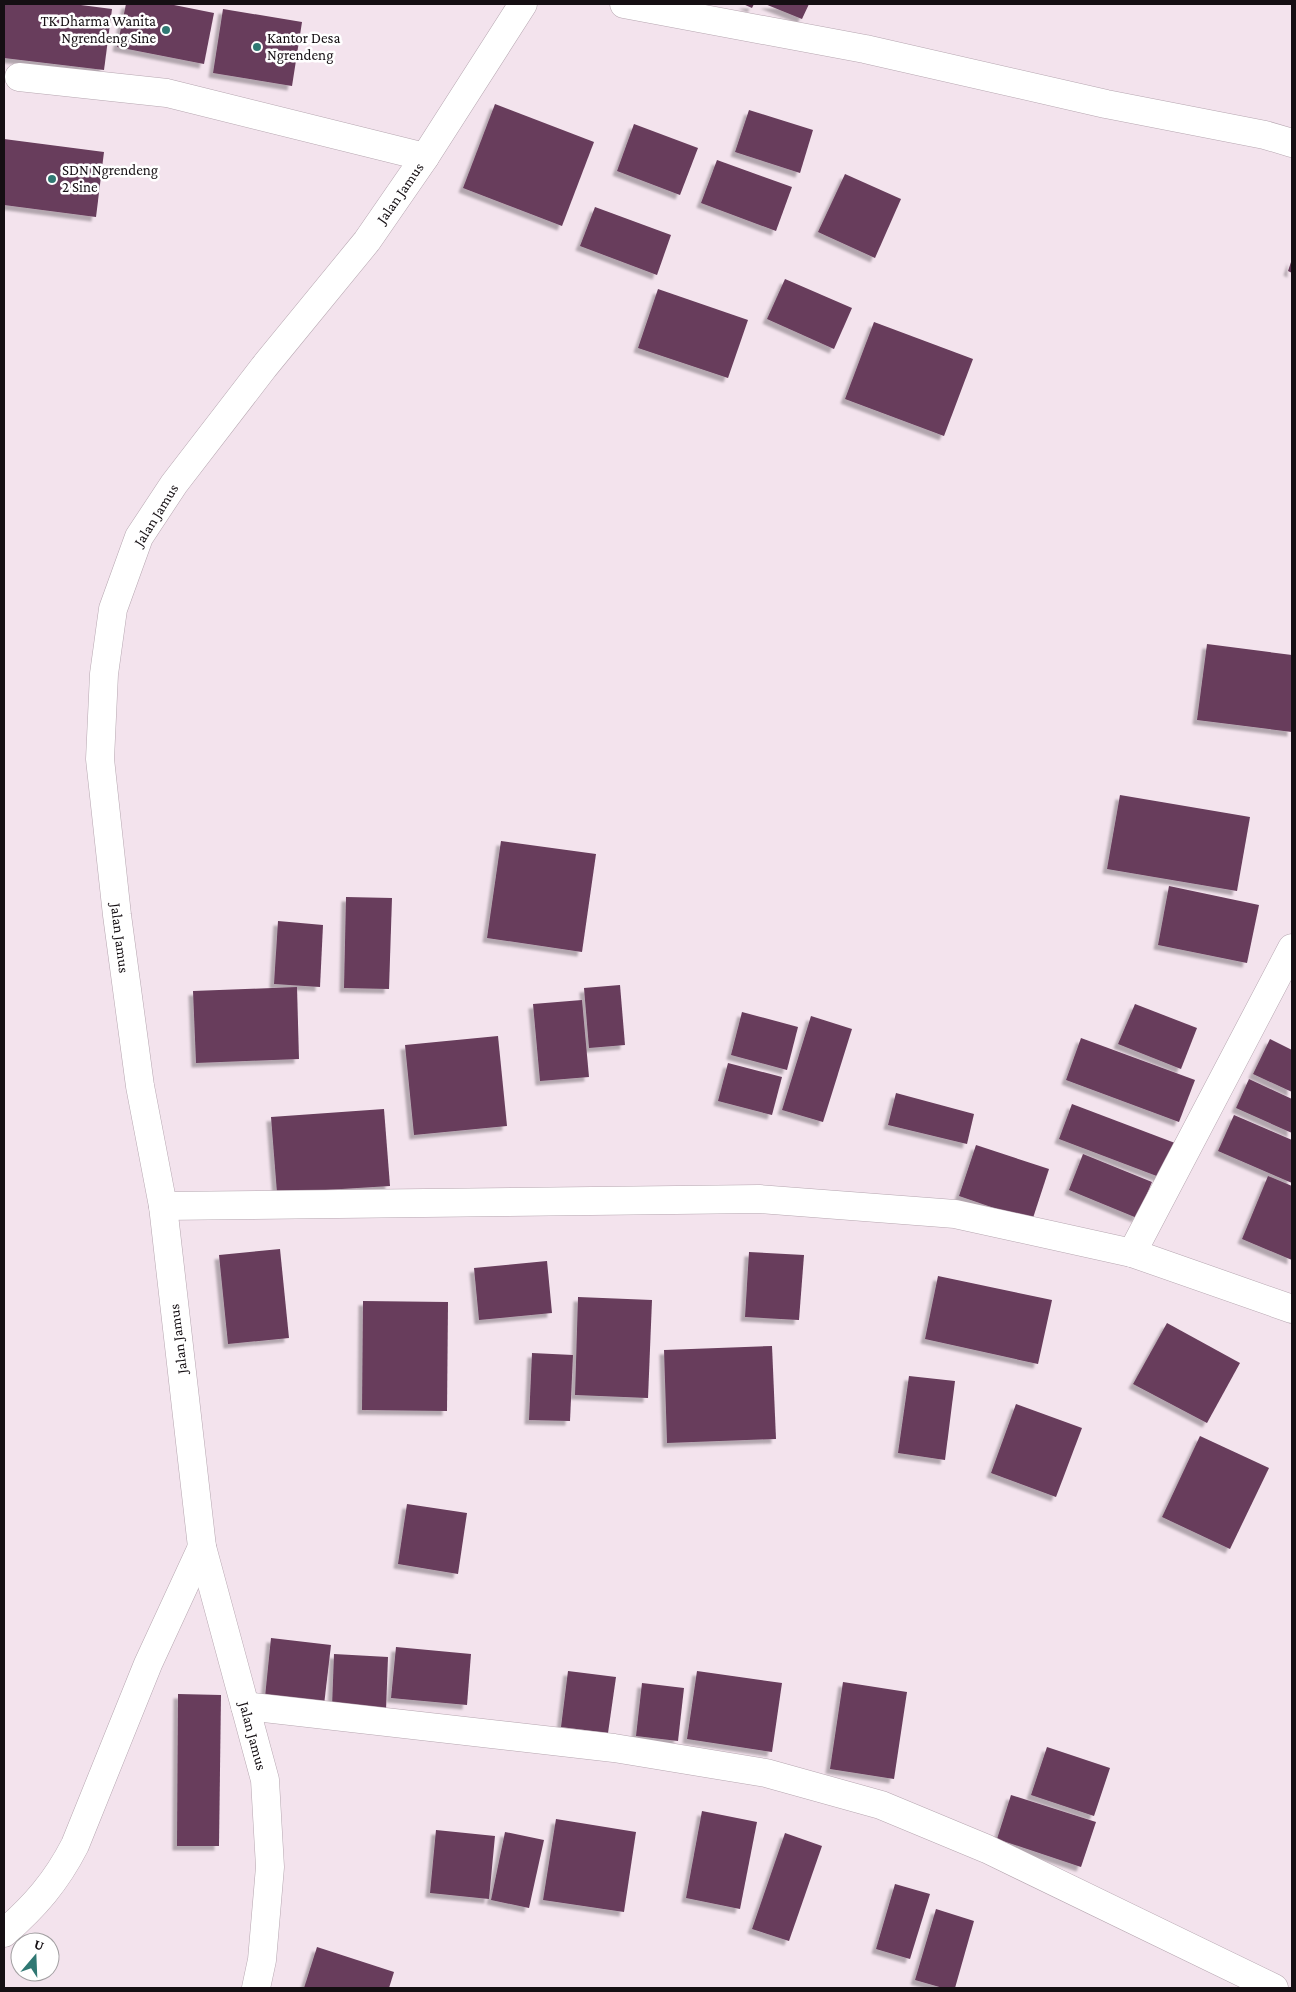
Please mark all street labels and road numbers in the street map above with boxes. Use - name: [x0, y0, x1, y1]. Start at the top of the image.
- street label: Jalan Jamus: [372, 159, 428, 229]
- street label: Jalan Jamus: [129, 481, 182, 551]
- street label: Jalan Jamus: [107, 900, 132, 974]
- street label: Jalan Jamus: [166, 1303, 191, 1377]
- street label: Jalan Jamus: [235, 1698, 270, 1772]

